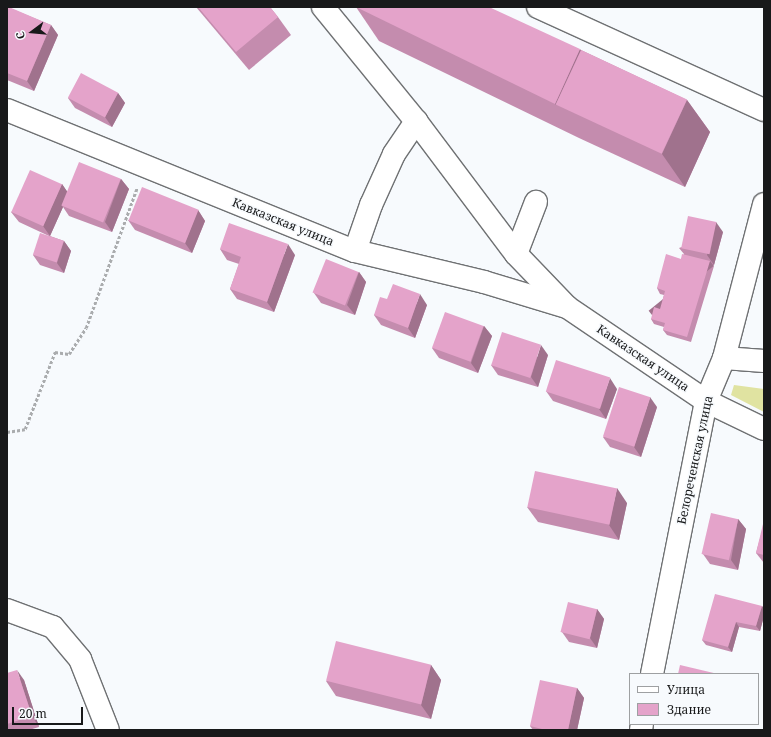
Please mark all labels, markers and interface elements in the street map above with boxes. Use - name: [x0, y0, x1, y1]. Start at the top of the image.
- north arrow: [12, 12, 52, 52]
- text: С: [12, 30, 28, 41]
- street label: Кавказская улица: [230, 195, 336, 249]
- street label: Кавказская улица: [594, 322, 692, 394]
- street label: Белореченская улица: [674, 394, 716, 526]
- legend: [629, 673, 759, 725]
- text: Улица: [667, 681, 705, 698]
- scale bar: [14, 699, 85, 725]
- text: Здание: [667, 701, 711, 718]
- text: 20 m: [19, 705, 47, 722]

